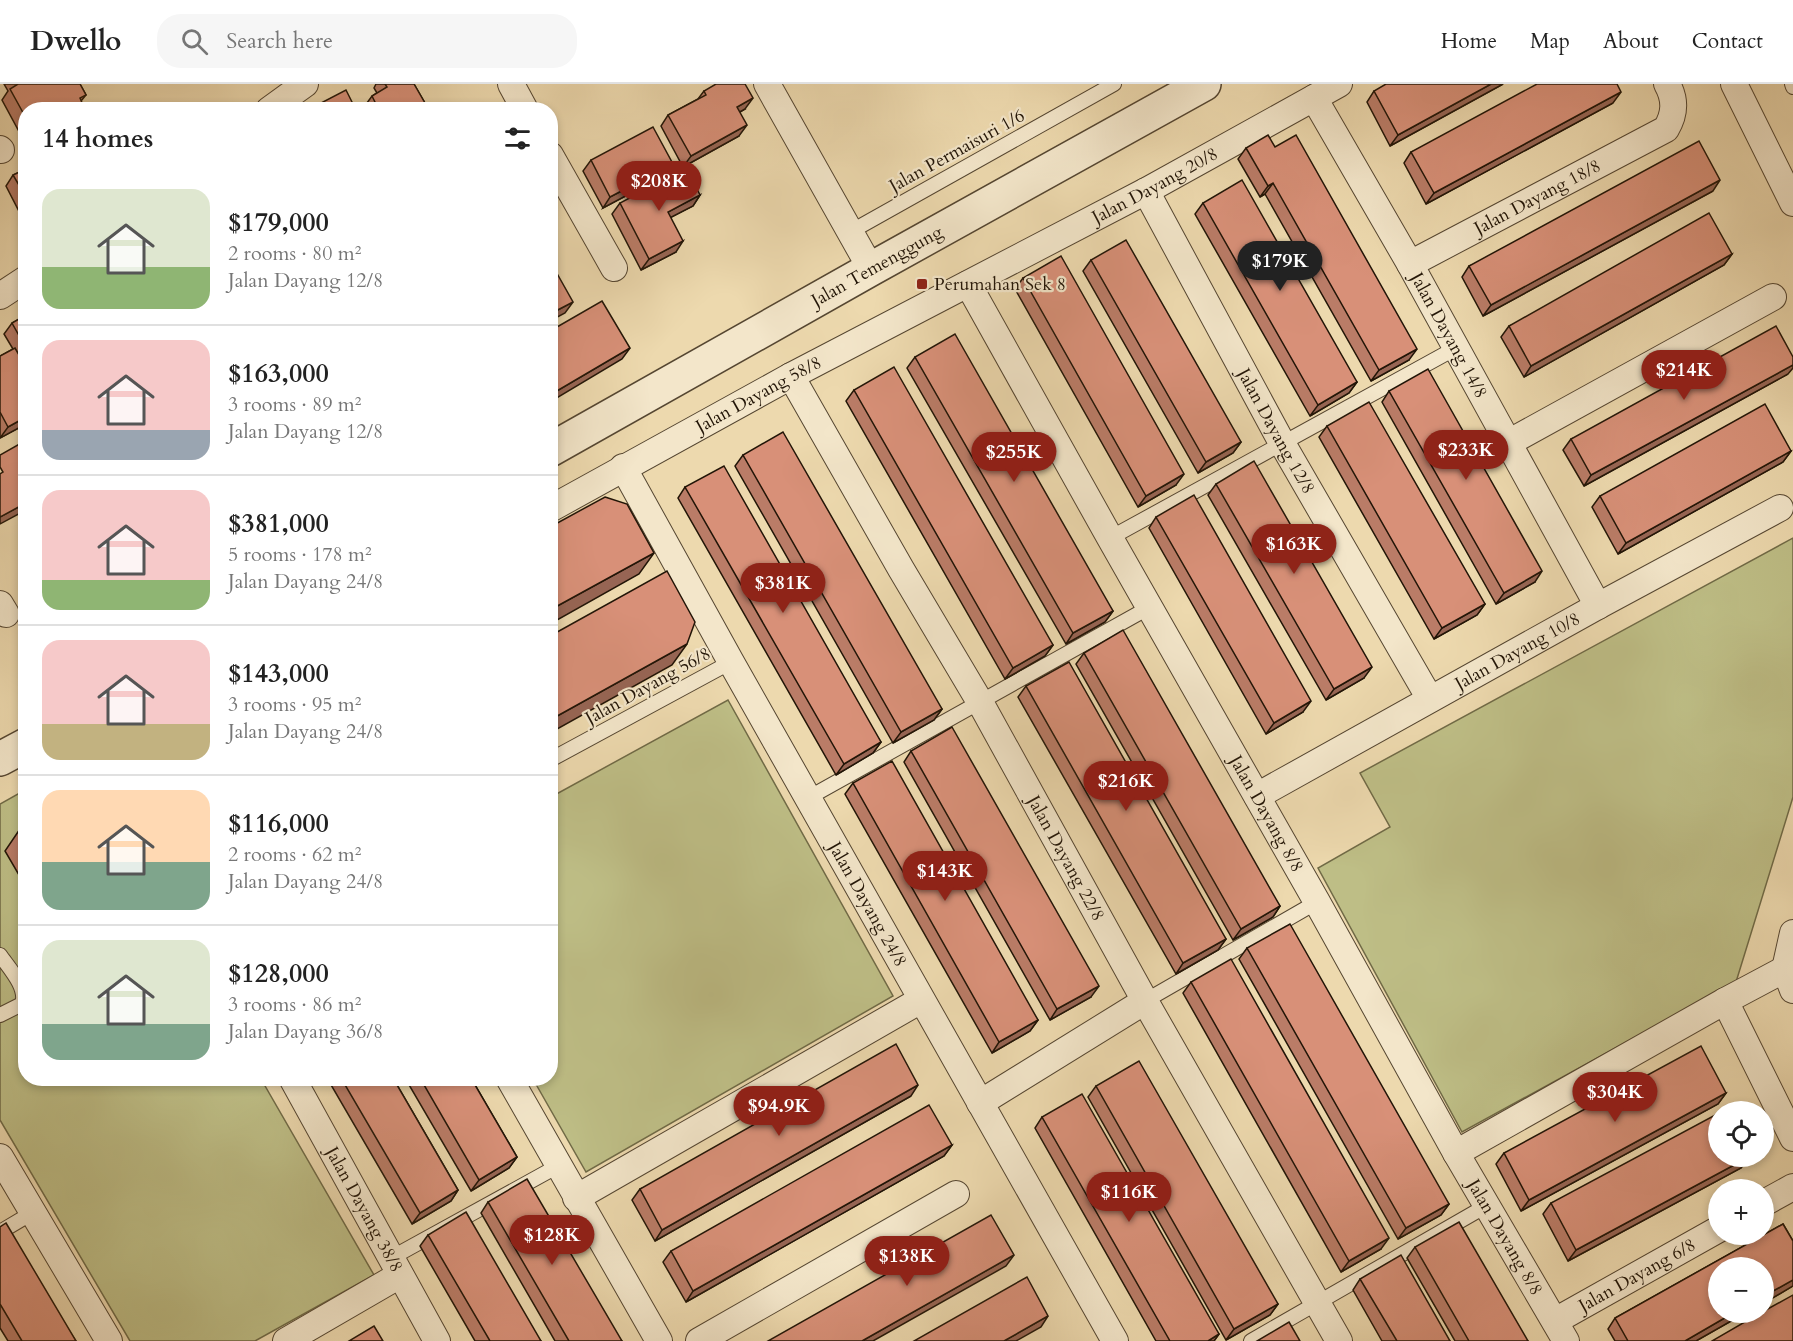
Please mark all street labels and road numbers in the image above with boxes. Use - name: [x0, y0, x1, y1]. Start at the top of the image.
- street label: Jalan Permaisuri 1/6: [882, 103, 1029, 200]
- street label: Jalan Dayang 20/8: [1085, 141, 1222, 231]
- street label: Jalan Dayang 18/8: [1467, 153, 1605, 242]
- street label: Jalan Temenggung: [804, 219, 948, 314]
- street label: Jalan Dayang 14/8: [1403, 265, 1494, 402]
- street label: Jalan Dayang 58/8: [689, 350, 826, 440]
- street label: Jalan Dayang 12/8: [1230, 361, 1321, 498]
- street label: Jalan Dayang 10/8: [1448, 606, 1584, 697]
- street label: Jalan Dayang 56/8: [578, 641, 715, 732]
- street label: Jalan Dayang 8/8: [1222, 748, 1310, 876]
- street label: Jalan Dayang 22/8: [1020, 788, 1111, 925]
- street label: Jalan Dayang 24/8: [821, 834, 913, 971]
- street label: Jalan Dayang 38/8: [318, 1140, 409, 1277]
- street label: Jalan Dayang 8/8: [1460, 1172, 1549, 1300]
- street label: Jalan Dayang 6/8: [1571, 1232, 1700, 1319]

